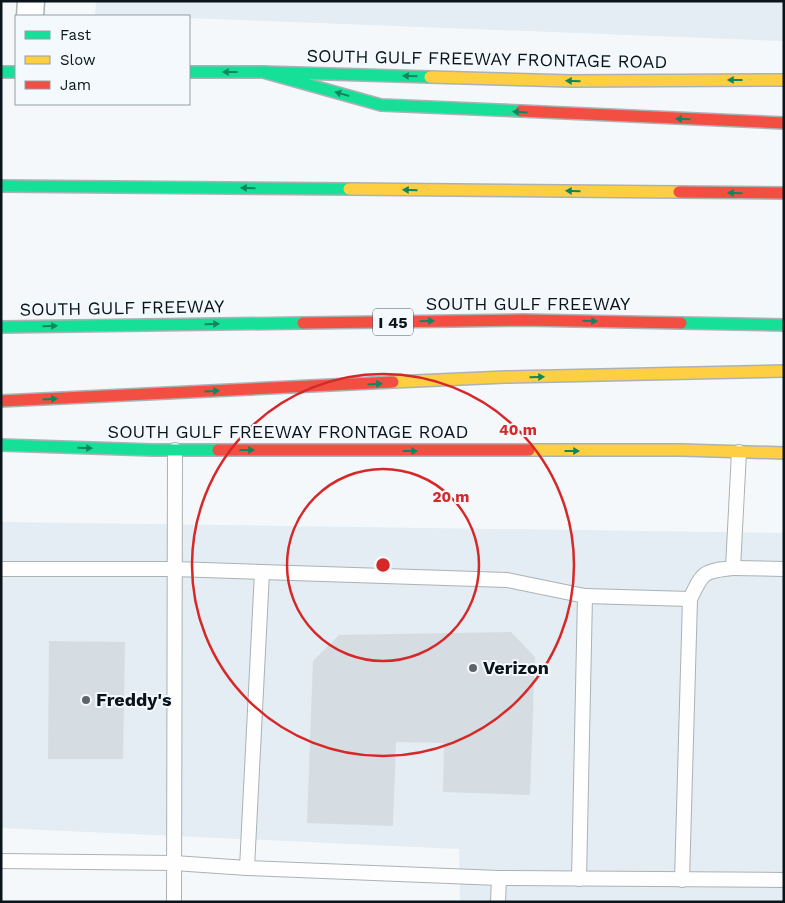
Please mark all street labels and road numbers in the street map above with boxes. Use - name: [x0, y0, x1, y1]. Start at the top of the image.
- street label: SOUTH GULF FREEWAY FRONTAGE ROAD: [306, 45, 668, 72]
- street label: SOUTH GULF FREEWAY: [426, 293, 631, 314]
- street label: SOUTH GULF FREEWAY: [19, 295, 225, 320]
- road number: I 45: [373, 308, 413, 336]
- street label: SOUTH GULF FREEWAY FRONTAGE ROAD: [108, 421, 468, 442]

